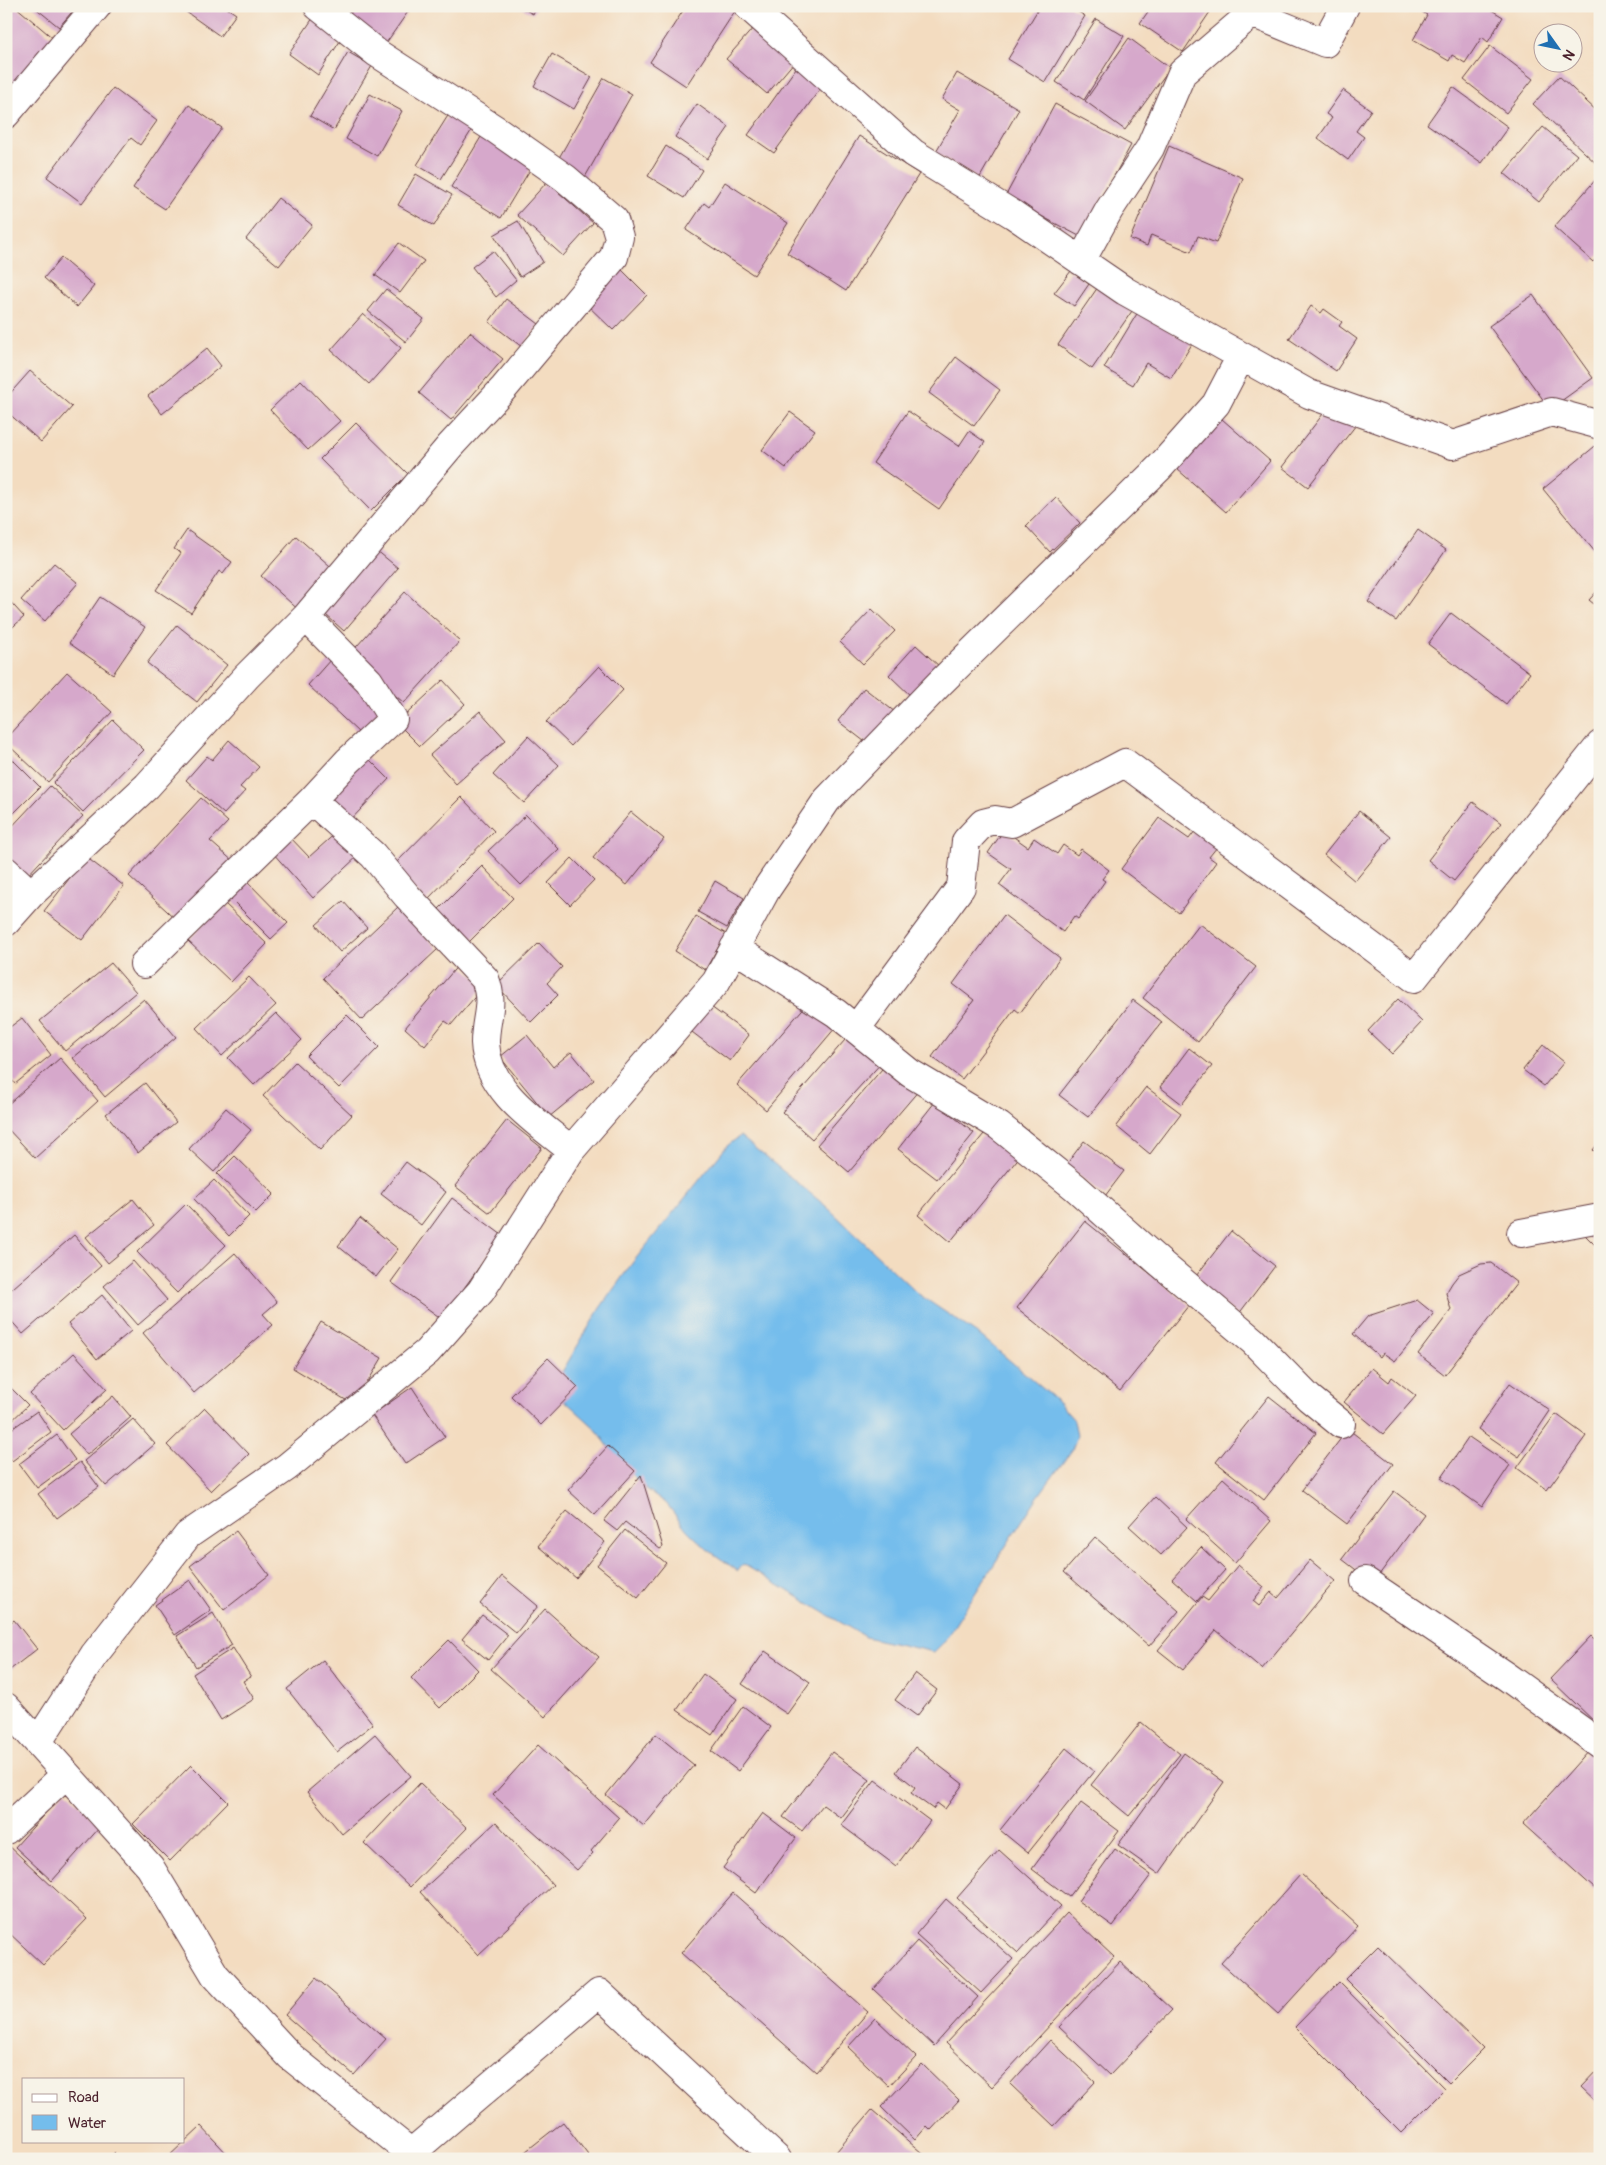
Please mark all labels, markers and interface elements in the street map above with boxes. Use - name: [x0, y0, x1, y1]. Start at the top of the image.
- north arrow: [1534, 22, 1584, 72]
- text: N: [1559, 46, 1578, 63]
- legend: [22, 2078, 185, 2142]
- text: Road: [68, 2088, 99, 2107]
- text: Water: [68, 2114, 107, 2133]

